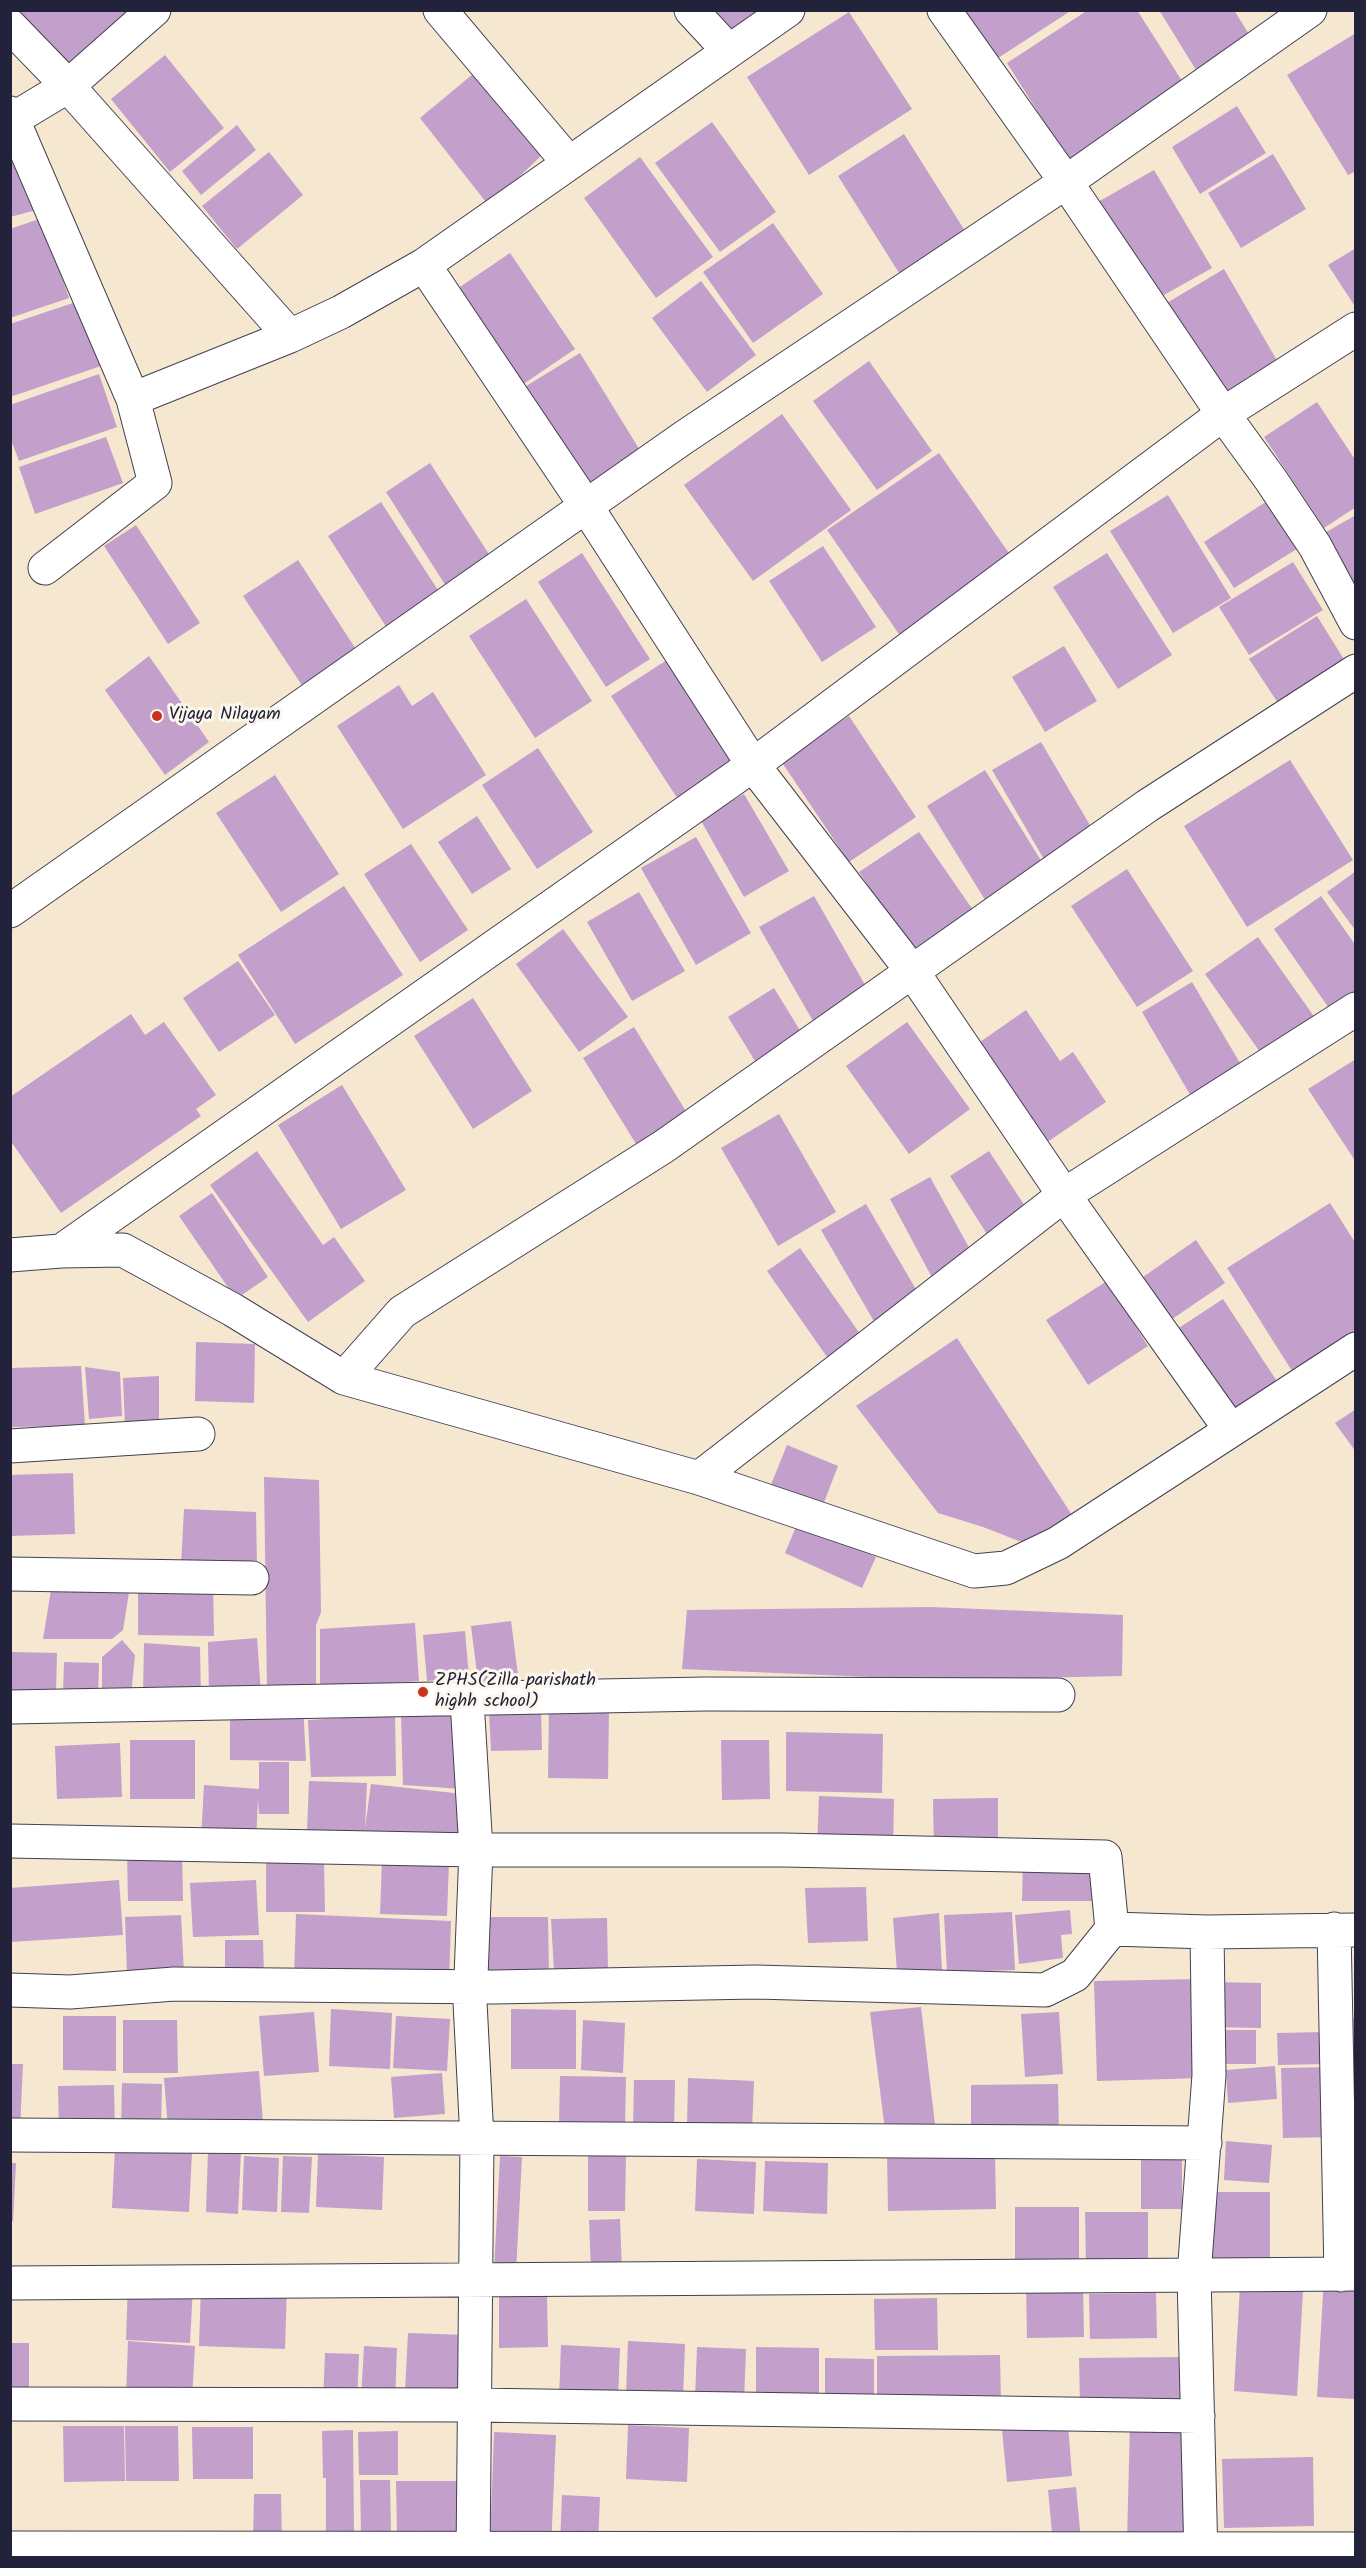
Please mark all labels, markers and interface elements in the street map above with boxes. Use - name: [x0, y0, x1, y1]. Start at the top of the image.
- place label: Vijaya Nilayam: [169, 705, 281, 727]
- marker: Vijaya Nilayam: [150, 709, 164, 723]
- place label: ZPHS(Zilla parishath highh school): [435, 1671, 596, 1714]
- marker: ZPHS(Zilla parishath highh school): [416, 1685, 430, 1699]

